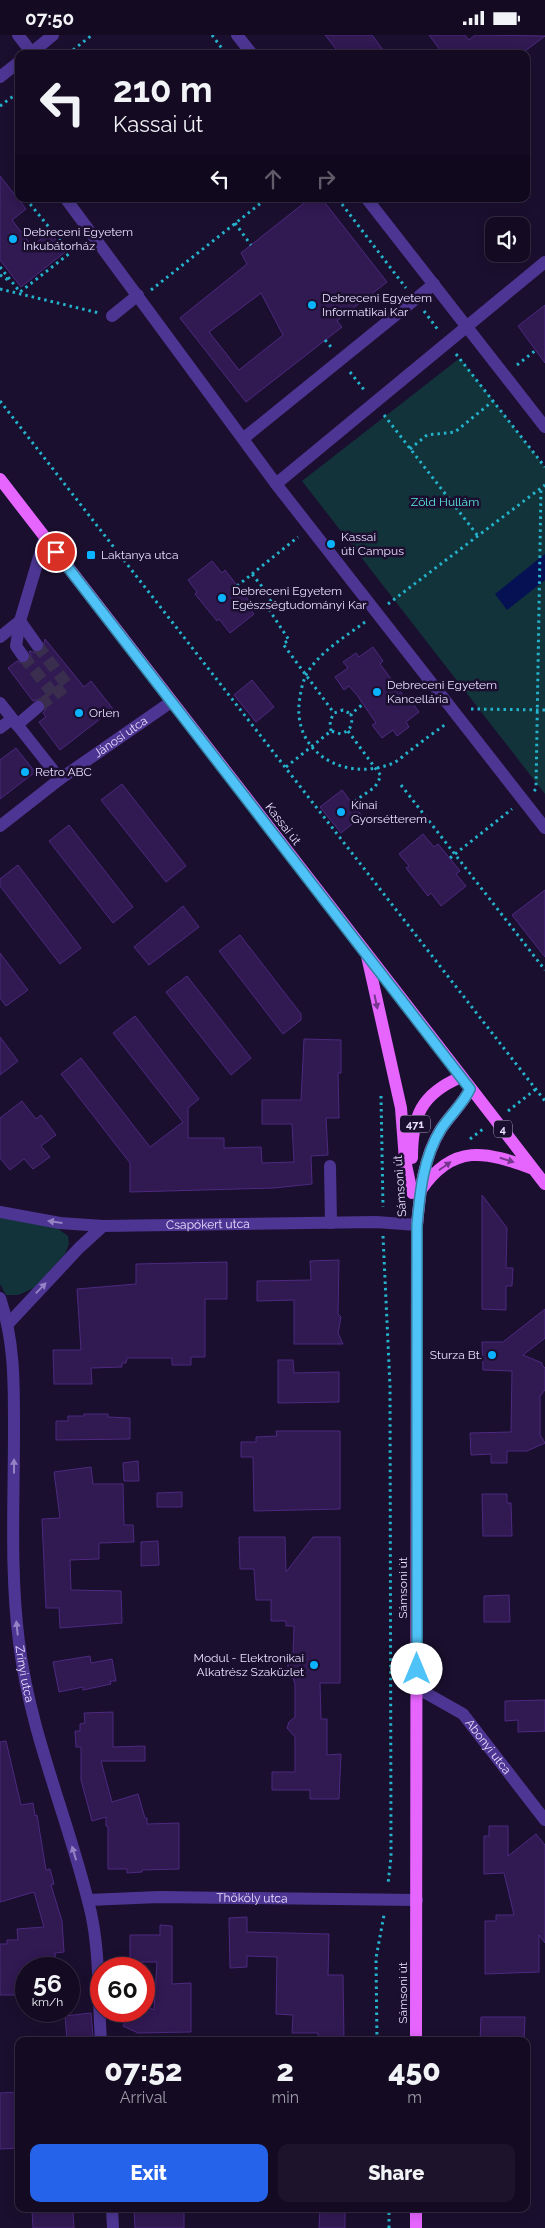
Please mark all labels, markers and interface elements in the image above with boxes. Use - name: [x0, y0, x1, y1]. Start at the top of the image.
- text: 07:50: [25, 7, 74, 29]
- text: 210 m: [113, 69, 213, 110]
- icon: left: [30, 70, 95, 135]
- text: Kassai út: [113, 111, 203, 137]
- icon: left: [206, 165, 234, 193]
- icon: ahead: [259, 165, 287, 193]
- icon: right: [312, 165, 340, 193]
- map controls: [485, 217, 530, 262]
- button: sound: [485, 217, 530, 262]
- place label: Debreceni Egyetem Inkubátorház: [23, 225, 133, 253]
- marker: Debreceni Egyetem Inkubátorház: [7, 233, 19, 245]
- place label: Debreceni Egyetem Informatikai Kar: [322, 291, 432, 319]
- marker: Debreceni Egyetem Informatikai Kar: [306, 299, 318, 311]
- park label: Zöld Hullám: [411, 495, 479, 509]
- place label: Kassai úti Campus: [341, 530, 404, 558]
- pin: [35, 531, 77, 573]
- icon: arrive: [42, 538, 70, 566]
- marker: Kassai úti Campus: [325, 538, 337, 550]
- place label: Laktanya utca: [101, 548, 178, 562]
- marker: Laktanya utca: [85, 549, 97, 561]
- place label: Debreceni Egyetem Egészségtudományi Kar: [232, 584, 367, 612]
- marker: Debreceni Egyetem Egészségtudományi Kar: [216, 592, 228, 604]
- place label: Debreceni Egyetem Kancellária: [387, 678, 497, 706]
- marker: Debreceni Egyetem Kancellária: [371, 686, 383, 698]
- place label: Orlen: [89, 706, 120, 720]
- marker: Orlen: [73, 707, 85, 719]
- street label: Jánosi utca: [91, 714, 150, 760]
- place label: Retro ABC: [35, 765, 92, 779]
- marker: Retro ABC: [19, 766, 31, 778]
- place label: Kínai Gyorsétterem: [351, 798, 427, 826]
- street label: Kassai út: [262, 800, 304, 848]
- marker: Kínai Gyorsétterem: [335, 806, 347, 818]
- one-way arrow: [372, 994, 380, 1009]
- road number: 471: [400, 1115, 430, 1133]
- road number: 4: [494, 1121, 512, 1137]
- street label: Sámsoni út: [391, 1155, 409, 1217]
- one-way arrow: [499, 1156, 514, 1164]
- one-way arrow: [438, 1161, 452, 1171]
- street label: Csapókert utca: [166, 1217, 250, 1232]
- one-way arrow: [46, 1218, 62, 1226]
- one-way arrow: [35, 1282, 47, 1294]
- place label: Sturza Bt.: [430, 1348, 482, 1362]
- marker: Sturza Bt.: [486, 1349, 498, 1361]
- one-way arrow: [10, 1458, 18, 1474]
- street label: Sámsoni út: [396, 1557, 410, 1619]
- one-way arrow: [13, 1620, 21, 1636]
- position arrow: [390, 1642, 442, 1694]
- street label: Zrínyi utca: [12, 1645, 37, 1704]
- place label: Modul - Elektronikai Alkatrész Szaküzlet: [194, 1651, 304, 1679]
- marker: Modul - Elektronikai Alkatrész Szaküzlet: [308, 1659, 320, 1671]
- street label: Abonyi utca: [462, 1716, 514, 1777]
- one-way arrow: [69, 1846, 77, 1861]
- street label: Thököly utca: [216, 1891, 288, 1905]
- speed limit sign: 60: [90, 1957, 155, 2022]
- street label: Sámsoni út: [396, 1962, 410, 2024]
- text: 56: [33, 1968, 62, 1998]
- text: km/h: [32, 1995, 63, 2009]
- text: 07:52: [104, 2053, 182, 2088]
- text: 2: [277, 2053, 294, 2088]
- text: 450: [388, 2053, 441, 2088]
- text: Arrival: [120, 2088, 167, 2107]
- text: min: [272, 2088, 299, 2107]
- text: m: [407, 2088, 422, 2107]
- button: Exit: [30, 2144, 268, 2202]
- button: Share: [278, 2144, 515, 2202]

